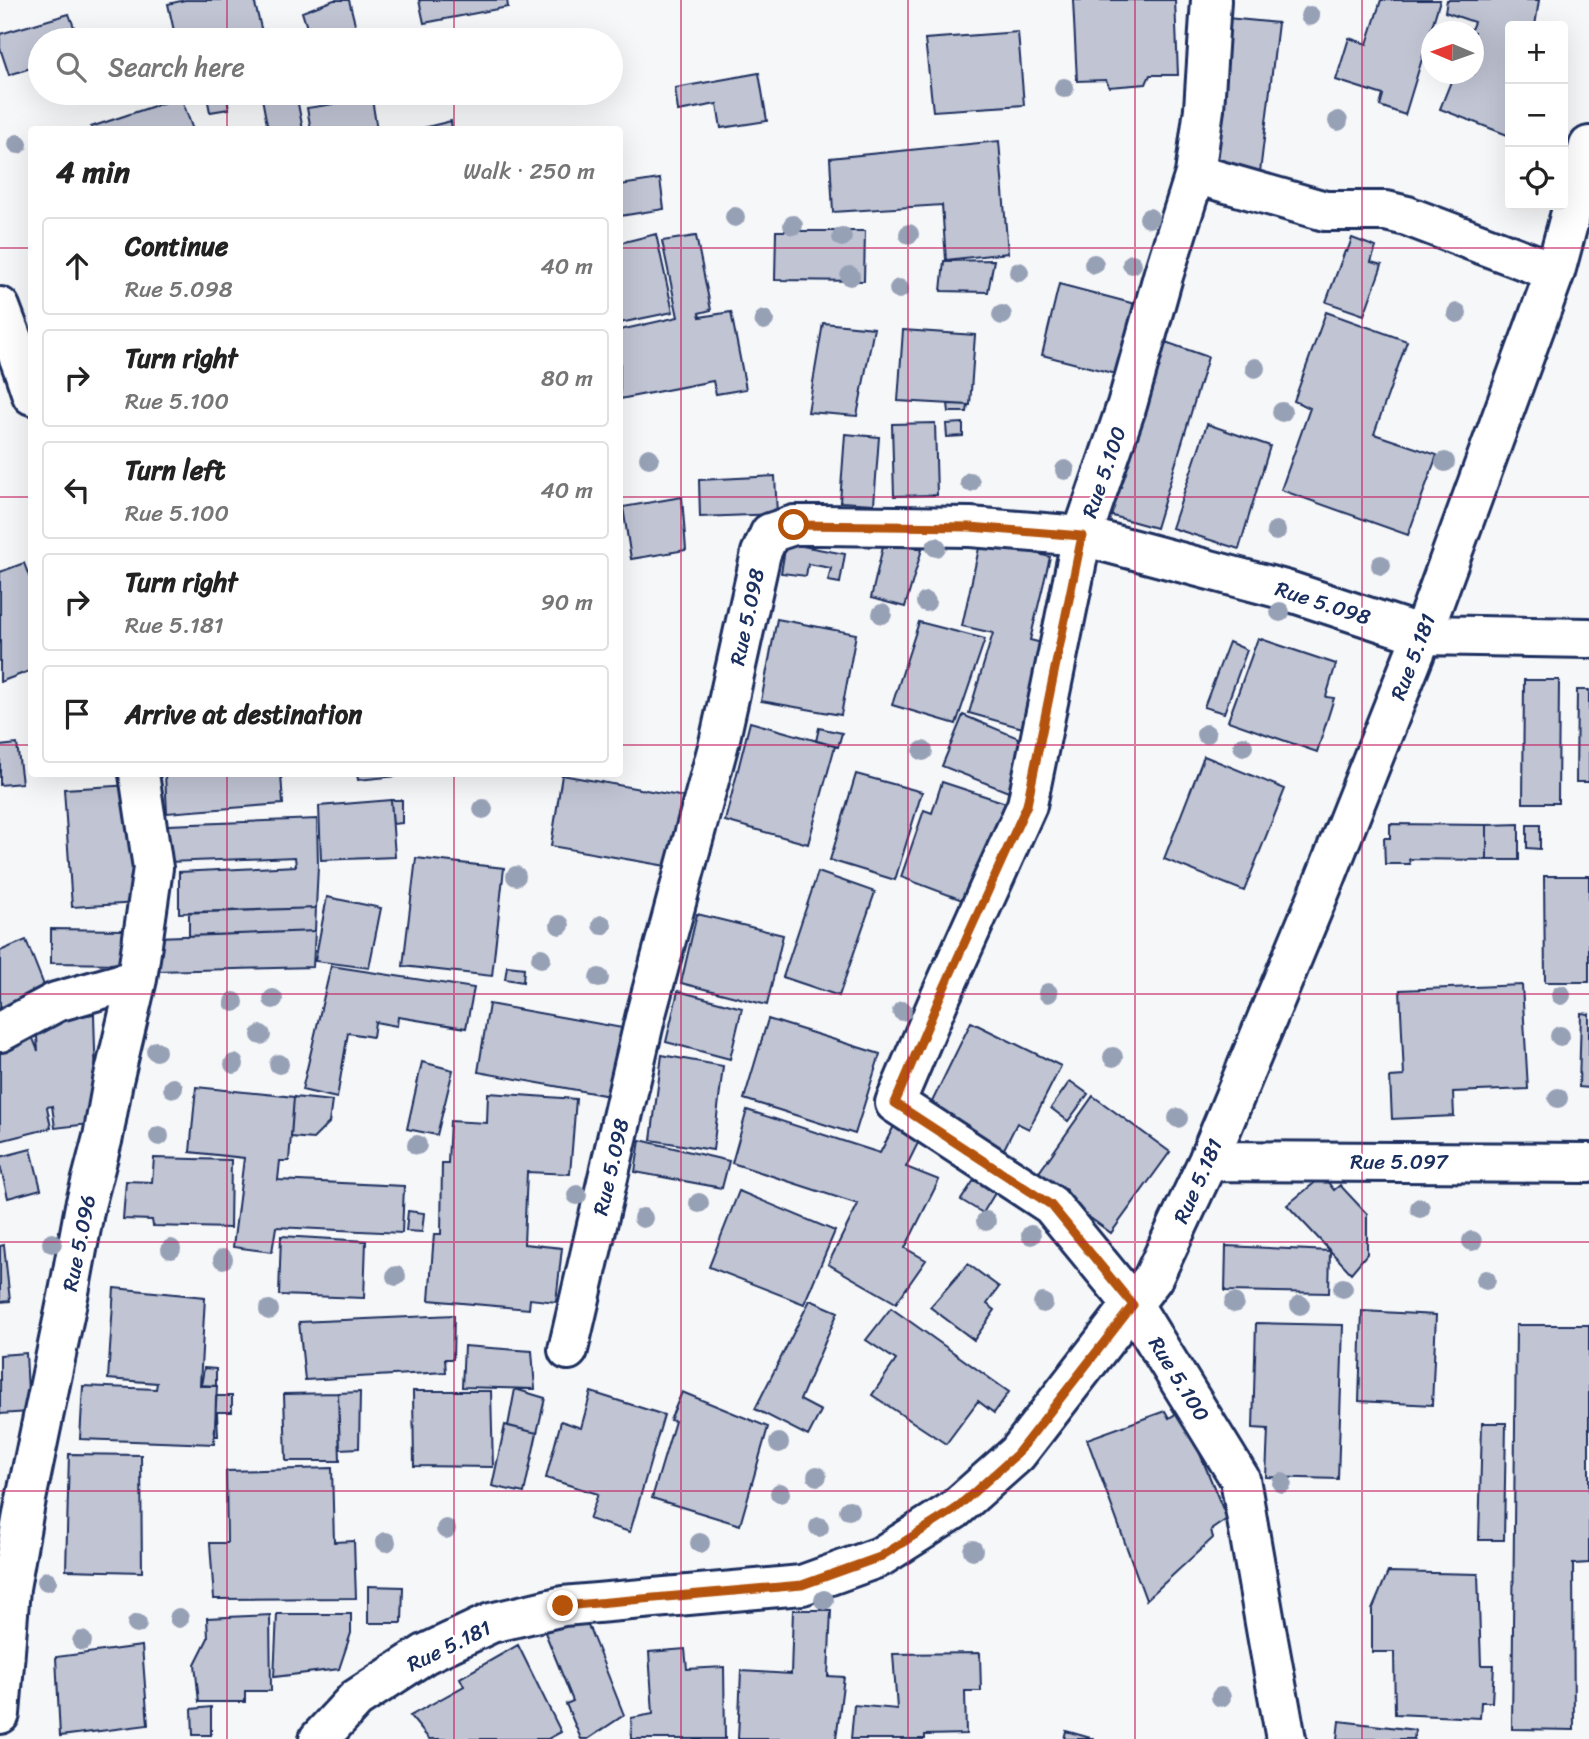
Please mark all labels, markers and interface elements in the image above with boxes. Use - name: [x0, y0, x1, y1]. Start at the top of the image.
- north arrow: [1421, 21, 1484, 84]
- map controls: [1505, 21, 1568, 210]
- button: +: [1505, 21, 1568, 84]
- search box: [28, 28, 623, 105]
- text: Search here: [108, 44, 245, 90]
- icon: search: [52, 48, 90, 86]
- button: −: [1505, 84, 1568, 147]
- text: 4 min: [56, 145, 130, 199]
- button: locate: [1505, 147, 1568, 210]
- text: Walk · 250 m: [463, 151, 595, 192]
- text: Continue: [125, 223, 228, 269]
- text: 40 m: [540, 246, 593, 287]
- icon: ahead: [58, 247, 96, 285]
- text: Rue 5.098: [125, 269, 233, 310]
- text: Turn right: [125, 335, 238, 381]
- text: 80 m: [541, 358, 593, 399]
- icon: right: [58, 359, 96, 397]
- text: Rue 5.100: [125, 381, 229, 422]
- street label: Rue 5.100: [1071, 421, 1137, 523]
- text: Turn left: [125, 447, 225, 493]
- text: 40 m: [540, 470, 593, 511]
- icon: left: [58, 471, 96, 509]
- text: Rue 5.100: [125, 493, 229, 534]
- route start: [778, 509, 809, 540]
- text: Turn right: [125, 559, 238, 605]
- street label: Rue 5.098: [718, 565, 776, 669]
- street label: Rue 5.098: [1270, 570, 1376, 636]
- text: 90 m: [541, 582, 593, 623]
- icon: right: [58, 583, 96, 621]
- text: Rue 5.181: [125, 605, 224, 646]
- street label: Rue 5.181: [1379, 608, 1447, 706]
- text: Arrive at destination: [125, 691, 362, 737]
- icon: arrive: [58, 695, 96, 733]
- street label: Rue 5.098: [581, 1115, 641, 1219]
- street label: Rue 5.181: [1162, 1132, 1234, 1230]
- street label: Rue 5.097: [1350, 1143, 1450, 1181]
- street label: Rue 5.096: [51, 1192, 107, 1294]
- street label: Rue 5.100: [1138, 1329, 1220, 1429]
- route end: [547, 1590, 578, 1621]
- street label: Rue 5.181: [400, 1609, 498, 1683]

